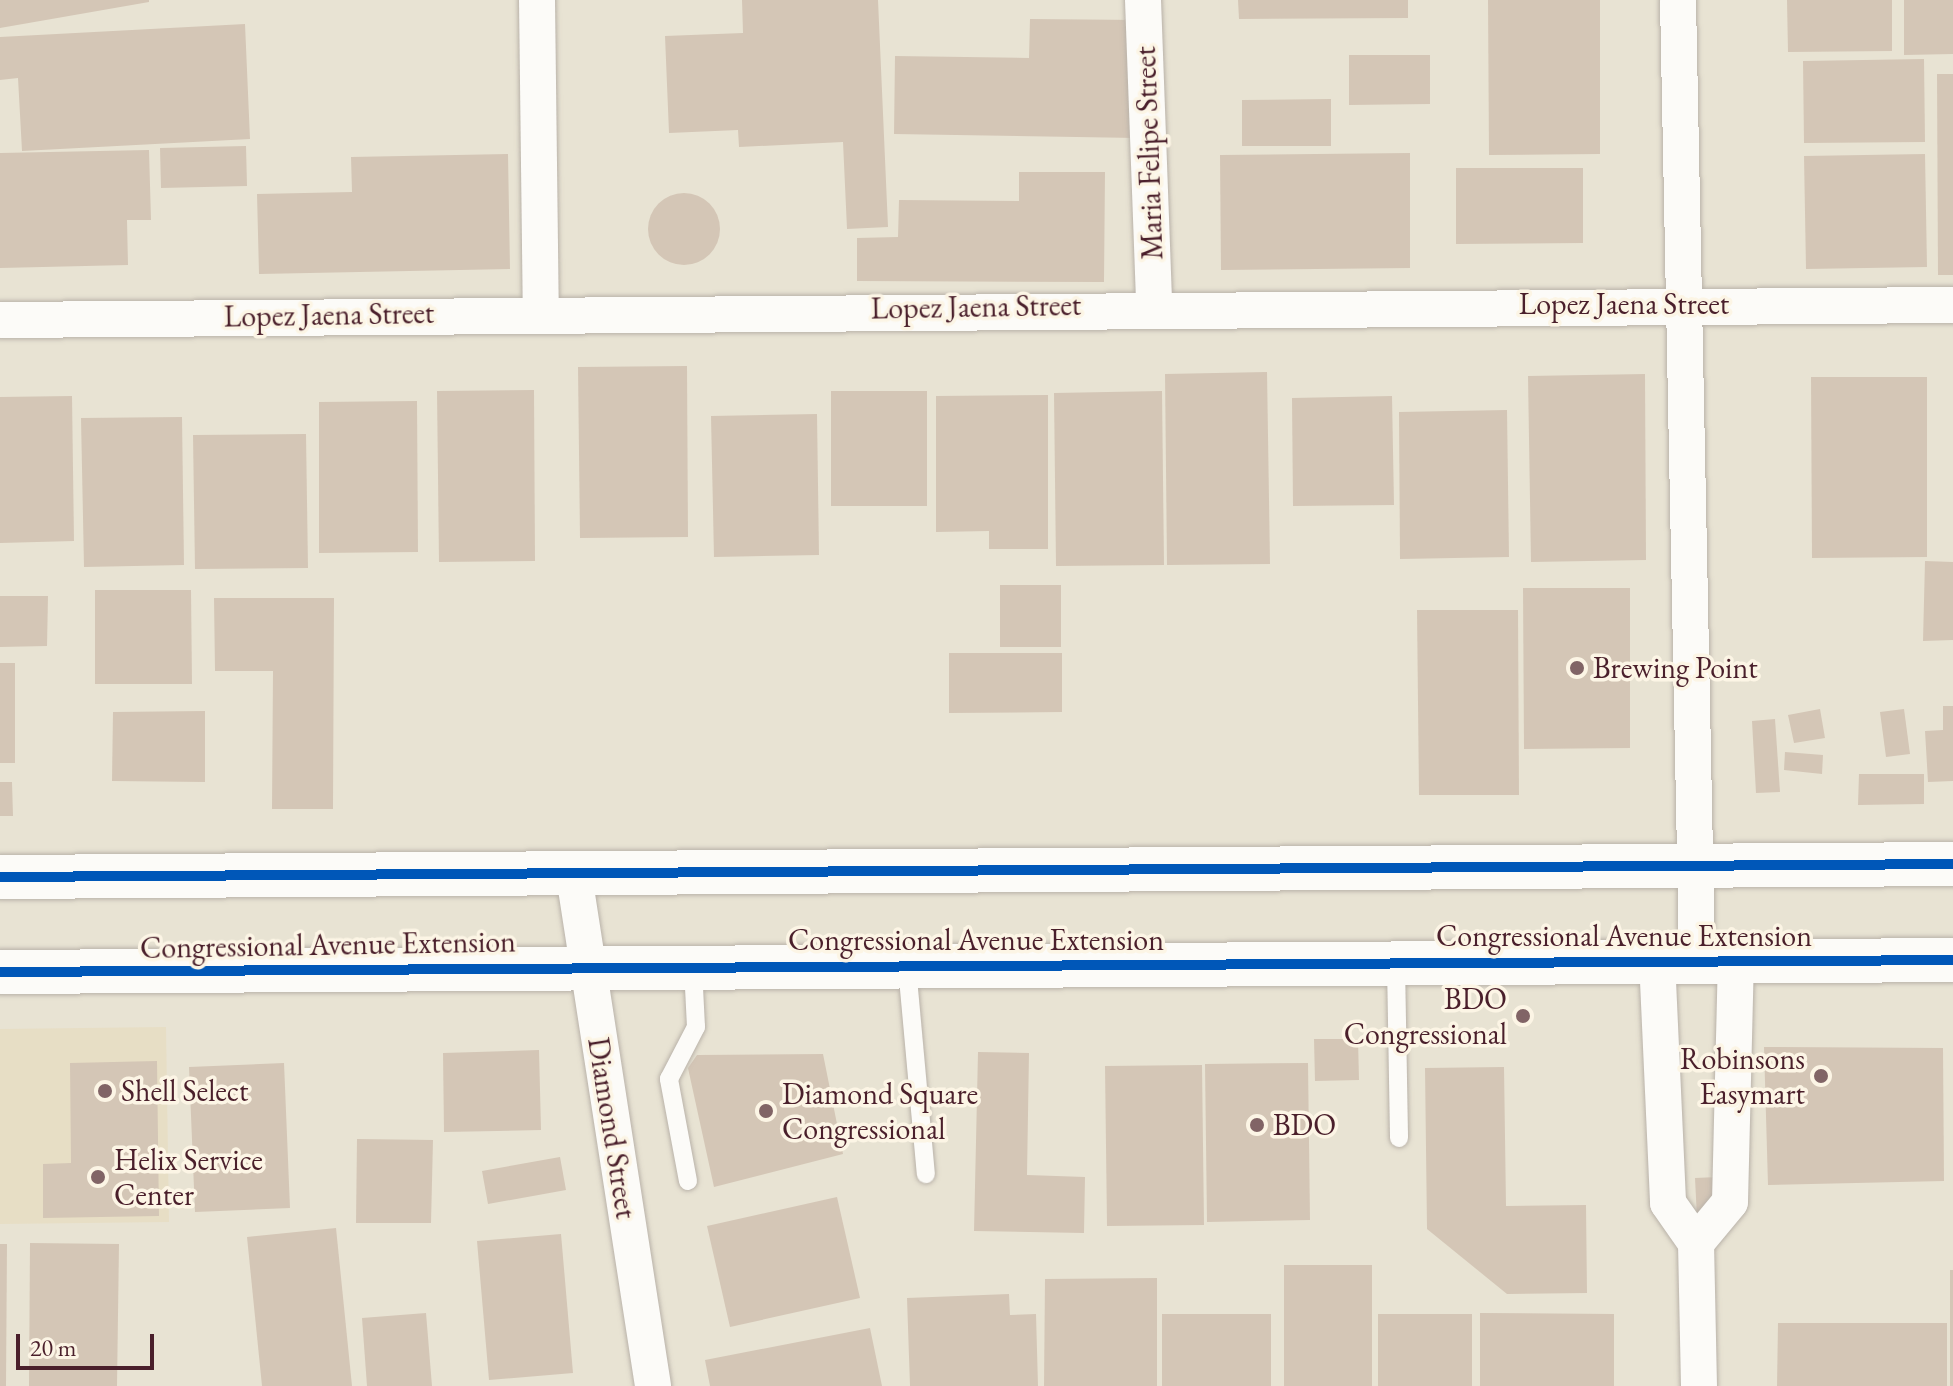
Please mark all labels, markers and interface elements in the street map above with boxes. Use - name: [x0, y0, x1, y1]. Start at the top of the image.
- street label: Maria Felipe Street: [1127, 46, 1171, 260]
- street label: Lopez Jaena Street: [1519, 286, 1729, 322]
- street label: Lopez Jaena Street: [870, 287, 1082, 327]
- street label: Lopez Jaena Street: [223, 295, 435, 335]
- place label: Brewing Point: [1593, 650, 1758, 686]
- marker: Brewing Point: [1568, 659, 1586, 677]
- street label: Congressional Avenue Extension: [1436, 918, 1812, 954]
- street label: Congressional Avenue Extension: [788, 922, 1164, 958]
- street label: Congressional Avenue Extension: [140, 924, 516, 966]
- place label: BDO Congressional: [1344, 981, 1507, 1052]
- marker: BDO Congressional: [1514, 1007, 1532, 1025]
- street label: Diamond Street: [580, 1035, 644, 1221]
- place label: Robinsons Easymart: [1680, 1041, 1805, 1112]
- marker: Robinsons Easymart: [1812, 1067, 1830, 1085]
- place label: Shell Select: [121, 1073, 248, 1109]
- place label: Diamond Square Congressional: [782, 1076, 978, 1146]
- marker: Shell Select: [96, 1082, 114, 1100]
- marker: Diamond Square Congressional: [757, 1102, 775, 1120]
- place label: BDO: [1273, 1107, 1336, 1143]
- marker: BDO: [1248, 1116, 1266, 1134]
- place label: Helix Service Center: [114, 1142, 263, 1212]
- marker: Helix Service Center: [89, 1168, 107, 1186]
- scale bar: [20, 1318, 158, 1368]
- text: 20 m: [30, 1332, 77, 1363]

